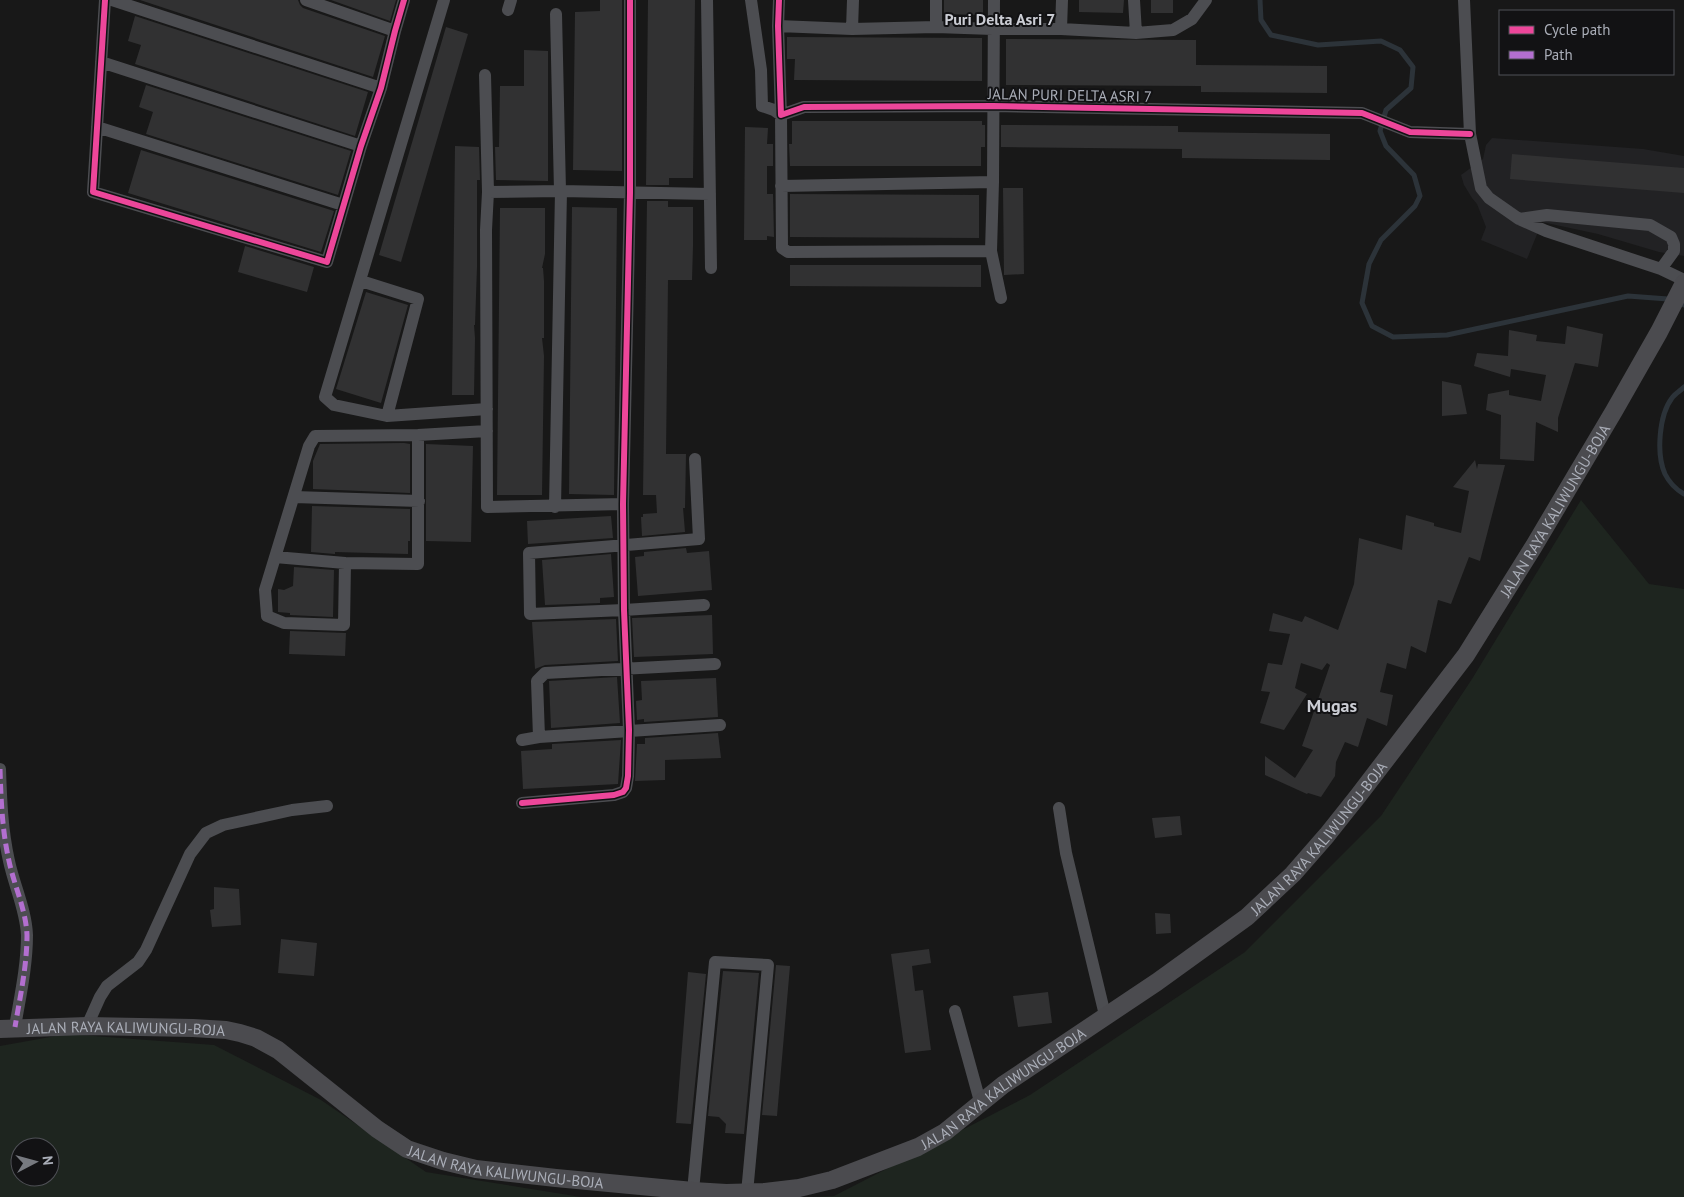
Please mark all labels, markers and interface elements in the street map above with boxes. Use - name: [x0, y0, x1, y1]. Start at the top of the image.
- district label: Puri Delta Asri 7: [945, 9, 1055, 29]
- legend: [1499, 10, 1674, 75]
- text: Cycle path: [1544, 20, 1610, 39]
- text: Path: [1544, 45, 1573, 64]
- street label: JALAN PURI DELTA ASRI 7: [987, 84, 1152, 106]
- street label: JALAN RAYA KALIWUNGU-BOJA: [1495, 420, 1614, 601]
- district label: Mugas: [1307, 694, 1358, 717]
- street label: JALAN RAYA KALIWUNGU-BOJA: [1245, 757, 1391, 919]
- street label: JALAN RAYA KALIWUNGU-BOJA: [26, 1016, 226, 1039]
- street label: JALAN RAYA KALIWUNGU-BOJA: [916, 1023, 1089, 1154]
- north arrow: [10, 1137, 60, 1187]
- street label: JALAN RAYA KALIWUNGU-BOJA: [405, 1140, 605, 1192]
- text: N: [38, 1155, 57, 1166]

